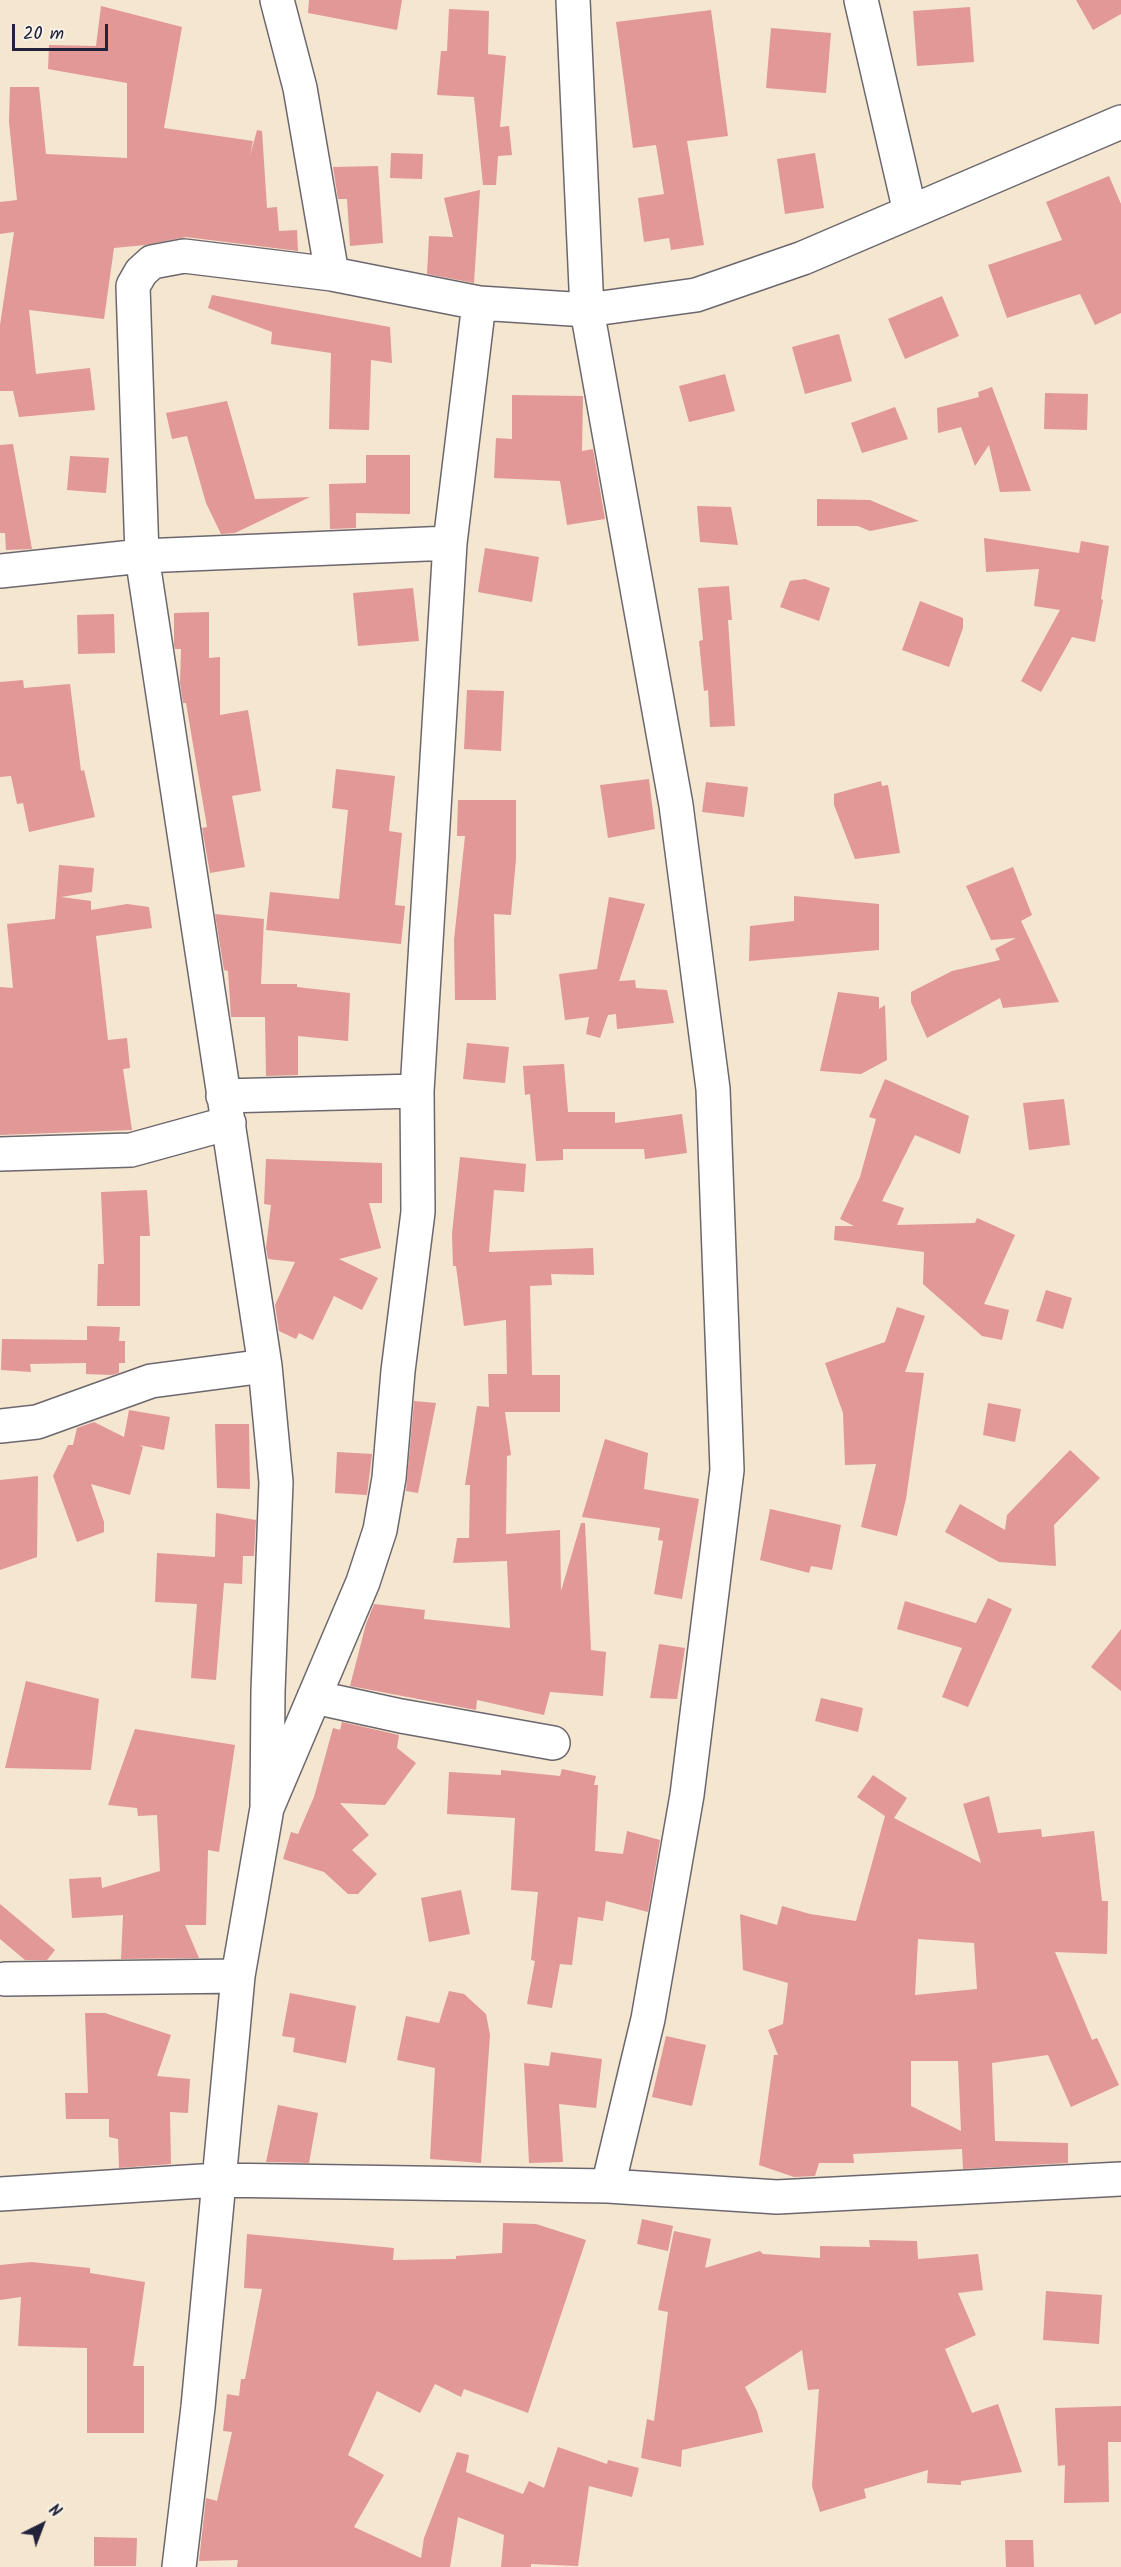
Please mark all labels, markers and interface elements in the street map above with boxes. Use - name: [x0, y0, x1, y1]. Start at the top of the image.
- scale bar: [15, 12, 111, 50]
- text: 20 m: [23, 20, 64, 49]
- north arrow: [12, 2495, 72, 2555]
- text: N: [42, 2499, 66, 2524]

